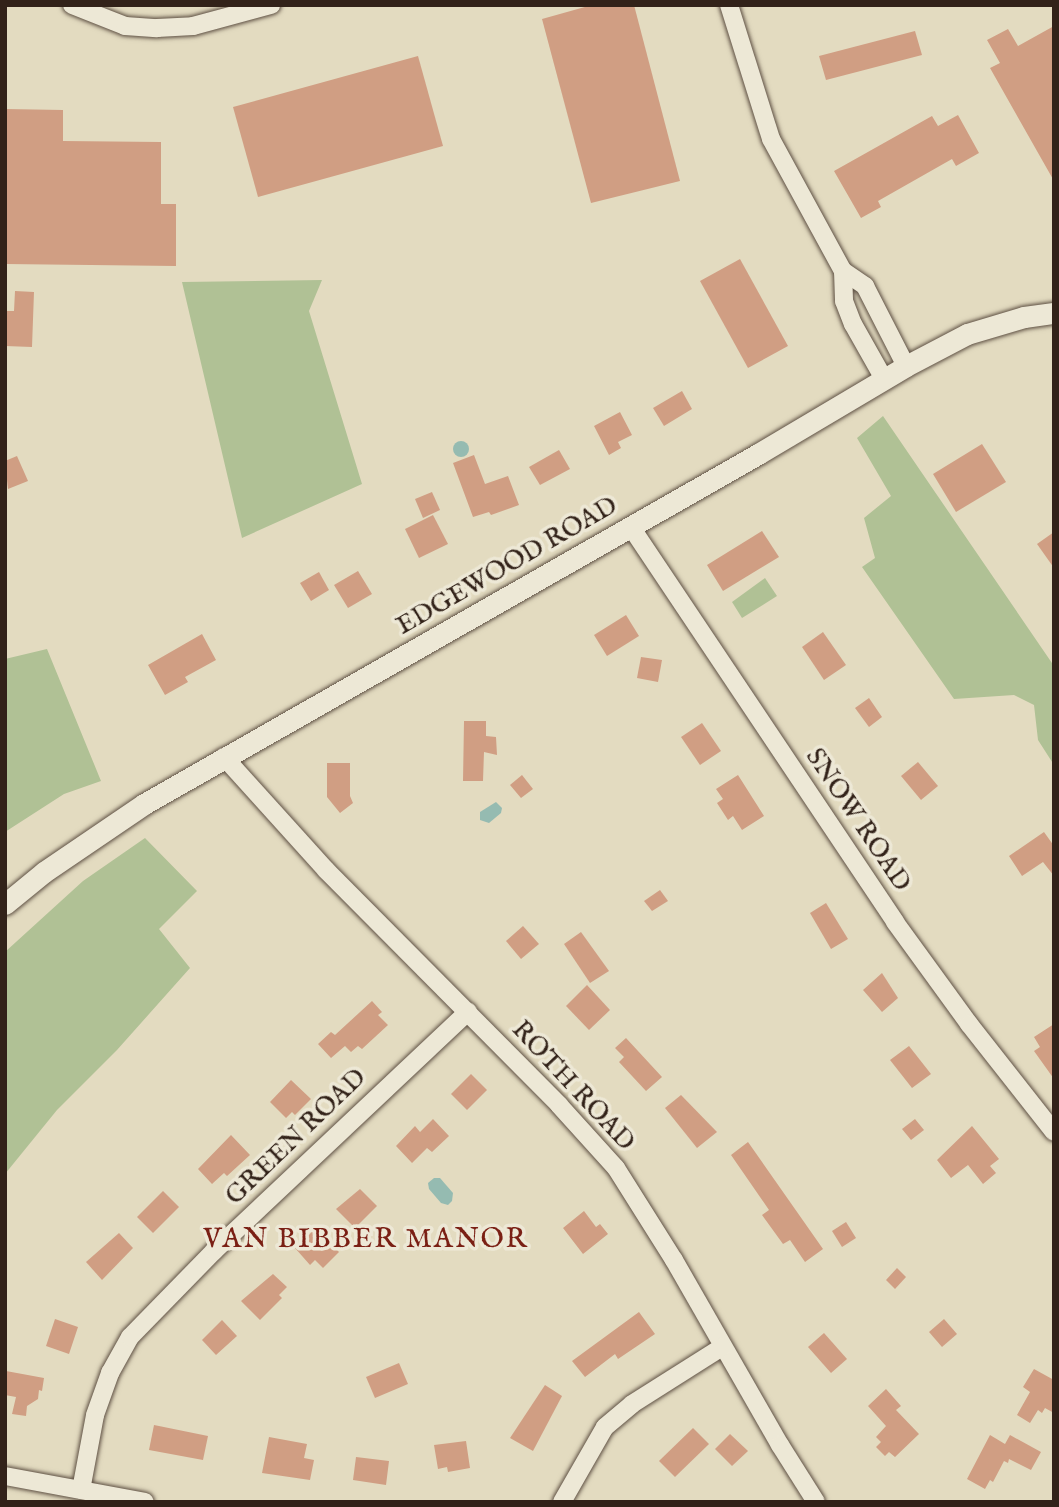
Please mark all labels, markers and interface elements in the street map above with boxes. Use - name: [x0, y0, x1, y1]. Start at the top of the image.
- street label: EDGEWOOD ROAD: [391, 490, 623, 642]
- street label: SNOW ROAD: [799, 743, 917, 897]
- street label: ROTH ROAD: [505, 1015, 641, 1157]
- street label: GREEN ROAD: [219, 1062, 373, 1212]
- district label: VAN BIBBER MANOR: [205, 1223, 527, 1257]

